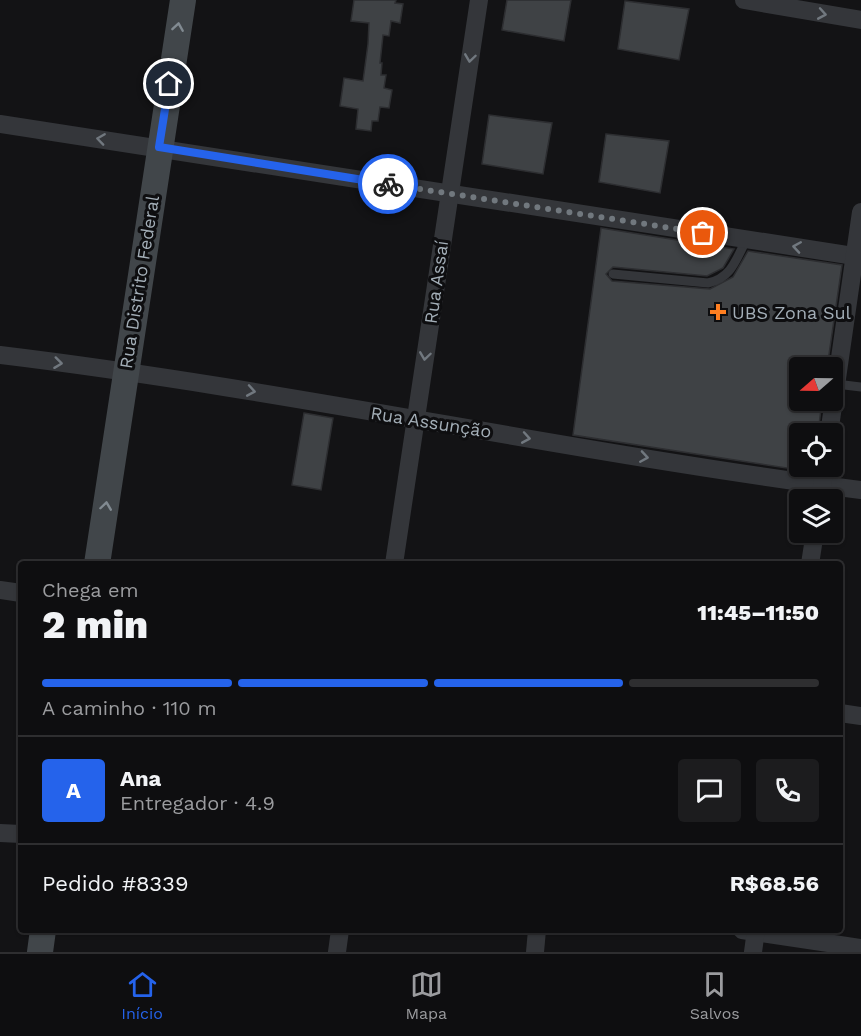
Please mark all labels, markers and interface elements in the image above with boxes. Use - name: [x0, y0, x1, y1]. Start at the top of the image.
- one-way arrow: [818, 7, 827, 19]
- one-way arrow: [172, 23, 184, 32]
- one-way arrow: [465, 53, 477, 62]
- pin: [143, 58, 194, 109]
- icon: home: [152, 67, 185, 100]
- one-way arrow: [97, 133, 106, 145]
- courier: [358, 154, 418, 214]
- icon: bike: [372, 168, 405, 201]
- street label: Rua Distrito Federal: [115, 193, 163, 370]
- pin: [677, 207, 728, 258]
- icon: bag: [686, 216, 719, 249]
- street label: Rua Assaí: [420, 239, 452, 325]
- one-way arrow: [792, 242, 801, 254]
- place label: UBS Zona Sul: [732, 302, 851, 323]
- marker: UBS Zona Sul: [709, 303, 727, 321]
- one-way arrow: [419, 350, 432, 360]
- one-way arrow: [53, 356, 63, 368]
- north arrow: [789, 357, 843, 411]
- map controls: [789, 357, 843, 543]
- one-way arrow: [246, 384, 256, 397]
- street label: Rua Assunção: [369, 402, 493, 442]
- button: locate: [789, 423, 843, 477]
- one-way arrow: [521, 431, 531, 444]
- one-way arrow: [640, 451, 649, 463]
- button: layers: [789, 489, 843, 543]
- one-way arrow: [99, 501, 111, 511]
- text: Chega em: [42, 578, 139, 602]
- text: 11:45–11:50: [697, 600, 819, 625]
- text: 2 min: [42, 602, 148, 647]
- text: A caminho · 110 m: [42, 696, 217, 720]
- button: chat: [678, 759, 741, 822]
- button: phone: [756, 759, 819, 822]
- text: Ana: [120, 766, 161, 791]
- text: A: [66, 778, 81, 803]
- text: Entregador · 4.9: [120, 791, 275, 815]
- text: Pedido #8339: [42, 871, 188, 896]
- text: R$68.56: [730, 871, 819, 896]
- tab: Início: [121, 968, 163, 1023]
- tab: Mapa: [405, 968, 447, 1023]
- tab: Salvos: [690, 968, 740, 1023]

